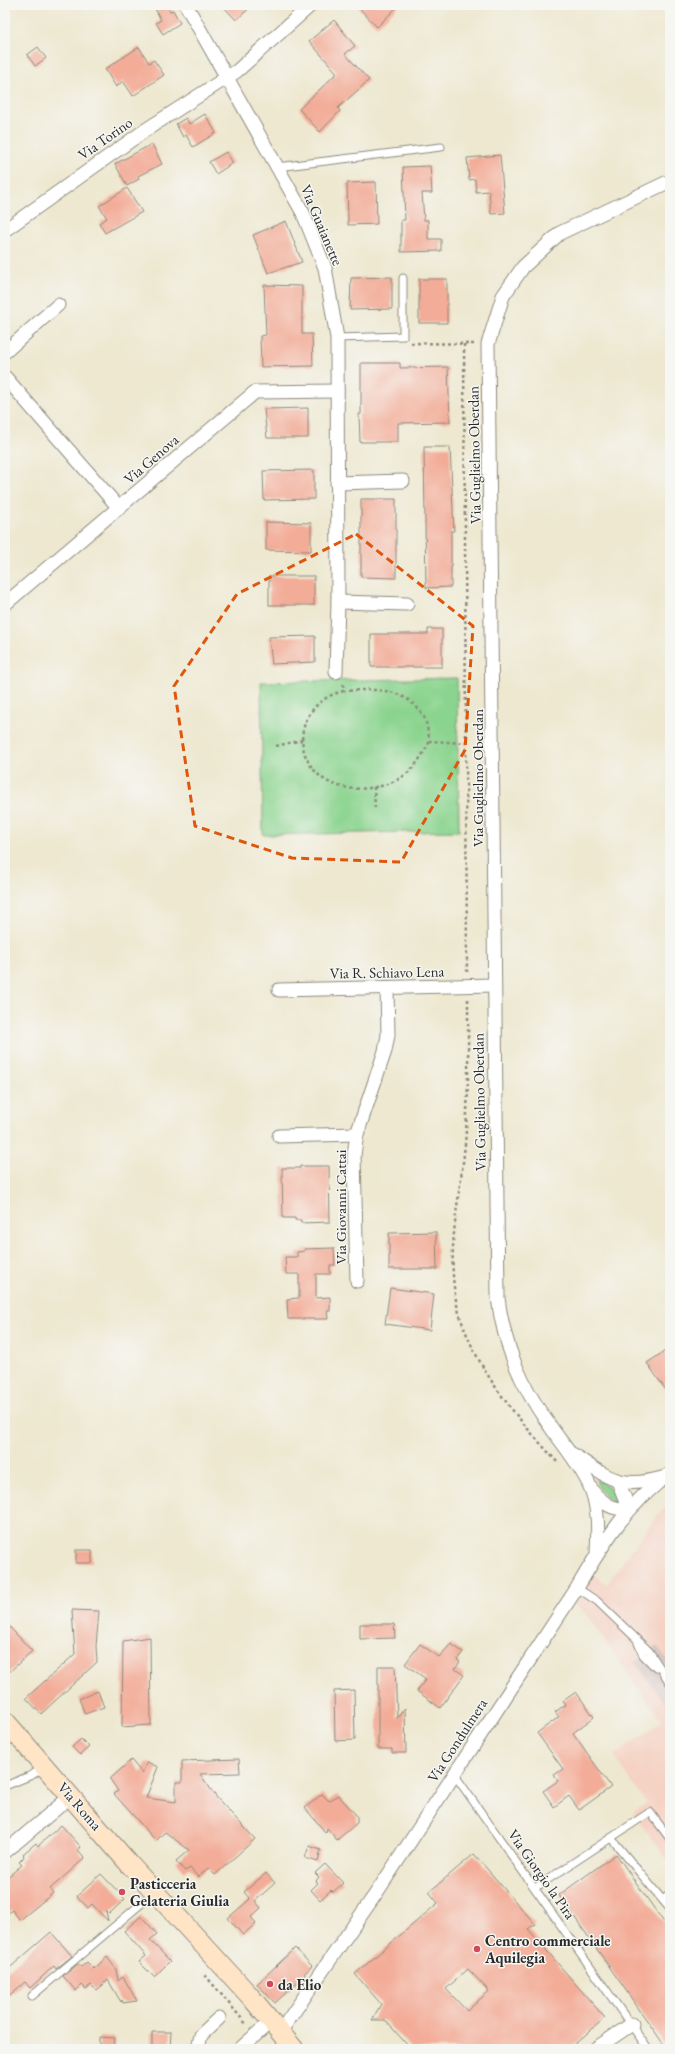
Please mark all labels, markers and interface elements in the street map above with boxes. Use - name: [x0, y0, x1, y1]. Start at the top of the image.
- street label: Via Torino: [74, 112, 136, 164]
- street label: Via Guaianette: [296, 182, 348, 268]
- street label: Via Guglielmo Oberdan: [463, 386, 485, 524]
- street label: Via Genova: [120, 430, 182, 488]
- street label: Via Guglielmo Oberdan: [468, 709, 487, 847]
- street label: Via R. Schiavo Lena: [329, 961, 445, 983]
- street label: Via Guglielmo Oberdan: [468, 1033, 490, 1171]
- street label: Via Giovanni Cattai: [331, 1149, 350, 1264]
- street label: Via Gondulmera: [423, 1694, 491, 1786]
- street label: Via Roma: [54, 1778, 106, 1834]
- street label: Via Giorgio la Pira: [504, 1825, 580, 1923]
- place label: Pasticceria Gelateria Giulia: [130, 1874, 230, 1910]
- marker: Pasticceria Gelateria Giulia: [117, 1887, 127, 1897]
- place label: Centro commerciale Aquilegia: [484, 1931, 610, 1967]
- marker: Centro commerciale Aquilegia: [472, 1944, 482, 1954]
- place label: da Elio: [278, 1975, 322, 1994]
- marker: da Elio: [265, 1979, 275, 1989]

